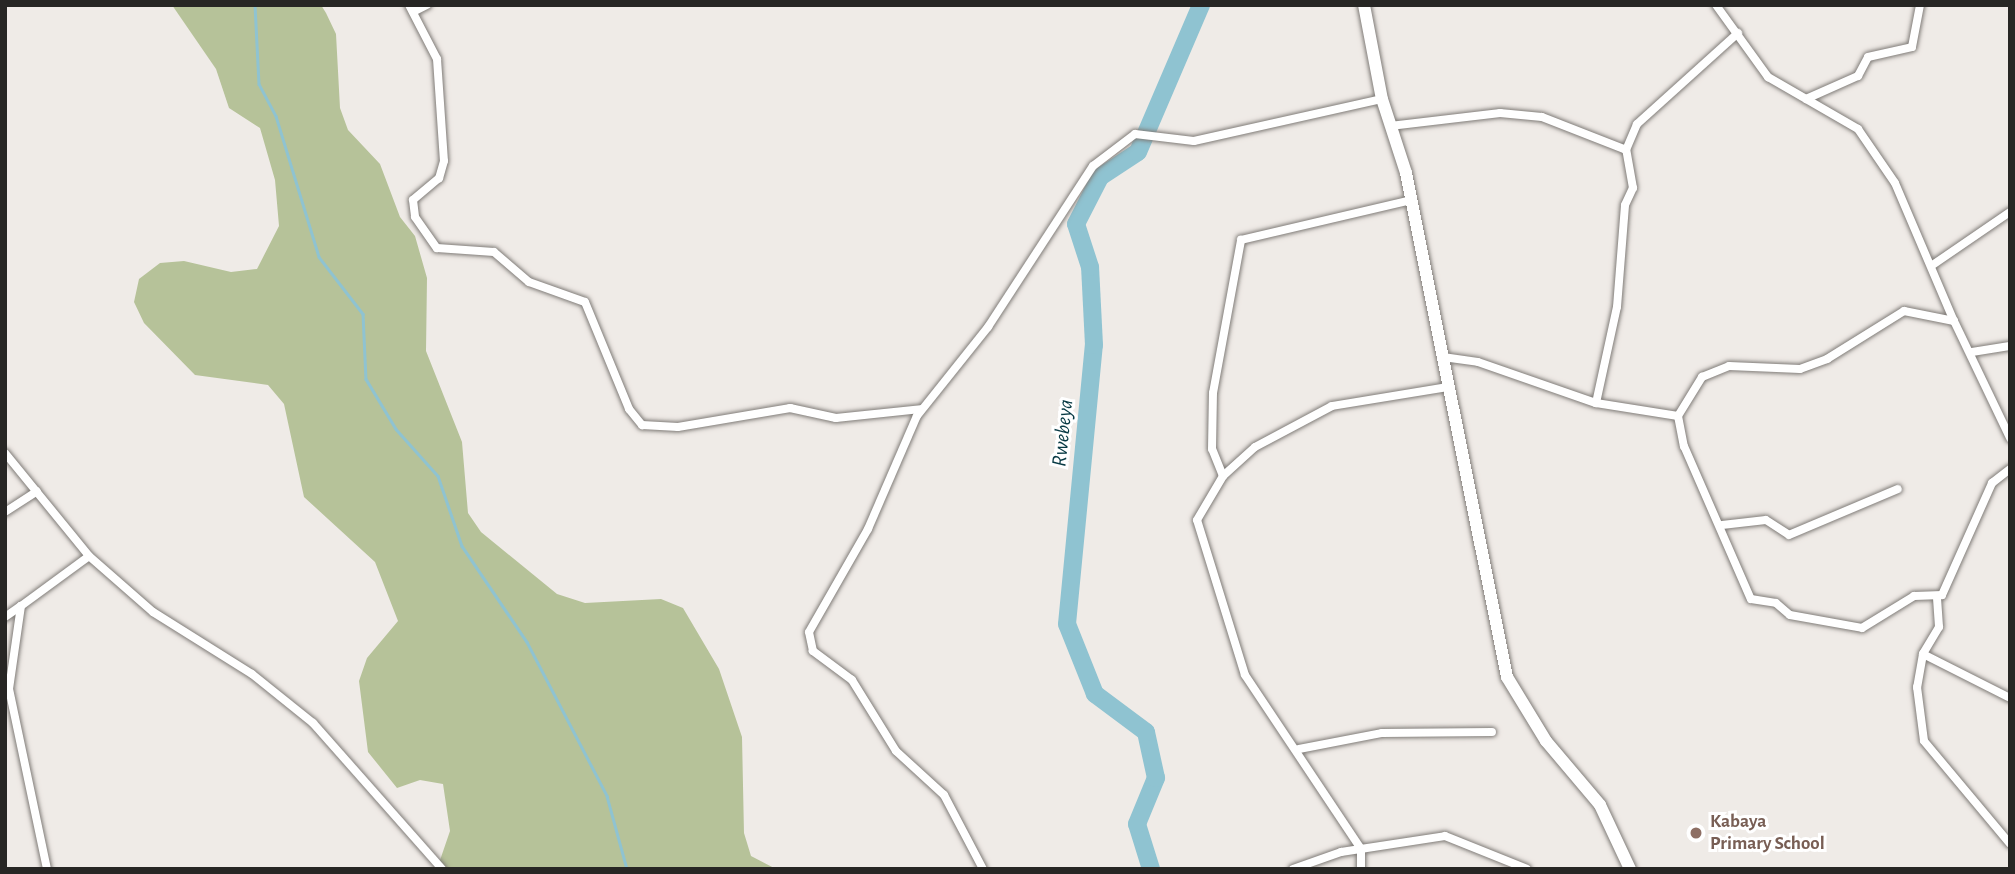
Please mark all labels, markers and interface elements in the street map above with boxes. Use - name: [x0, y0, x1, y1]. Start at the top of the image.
- water label: Rwebeya: [1047, 398, 1079, 468]
- place label: Kabaya Primary School: [1710, 811, 1825, 855]
- marker: Kabaya Primary School: [1688, 825, 1704, 841]

